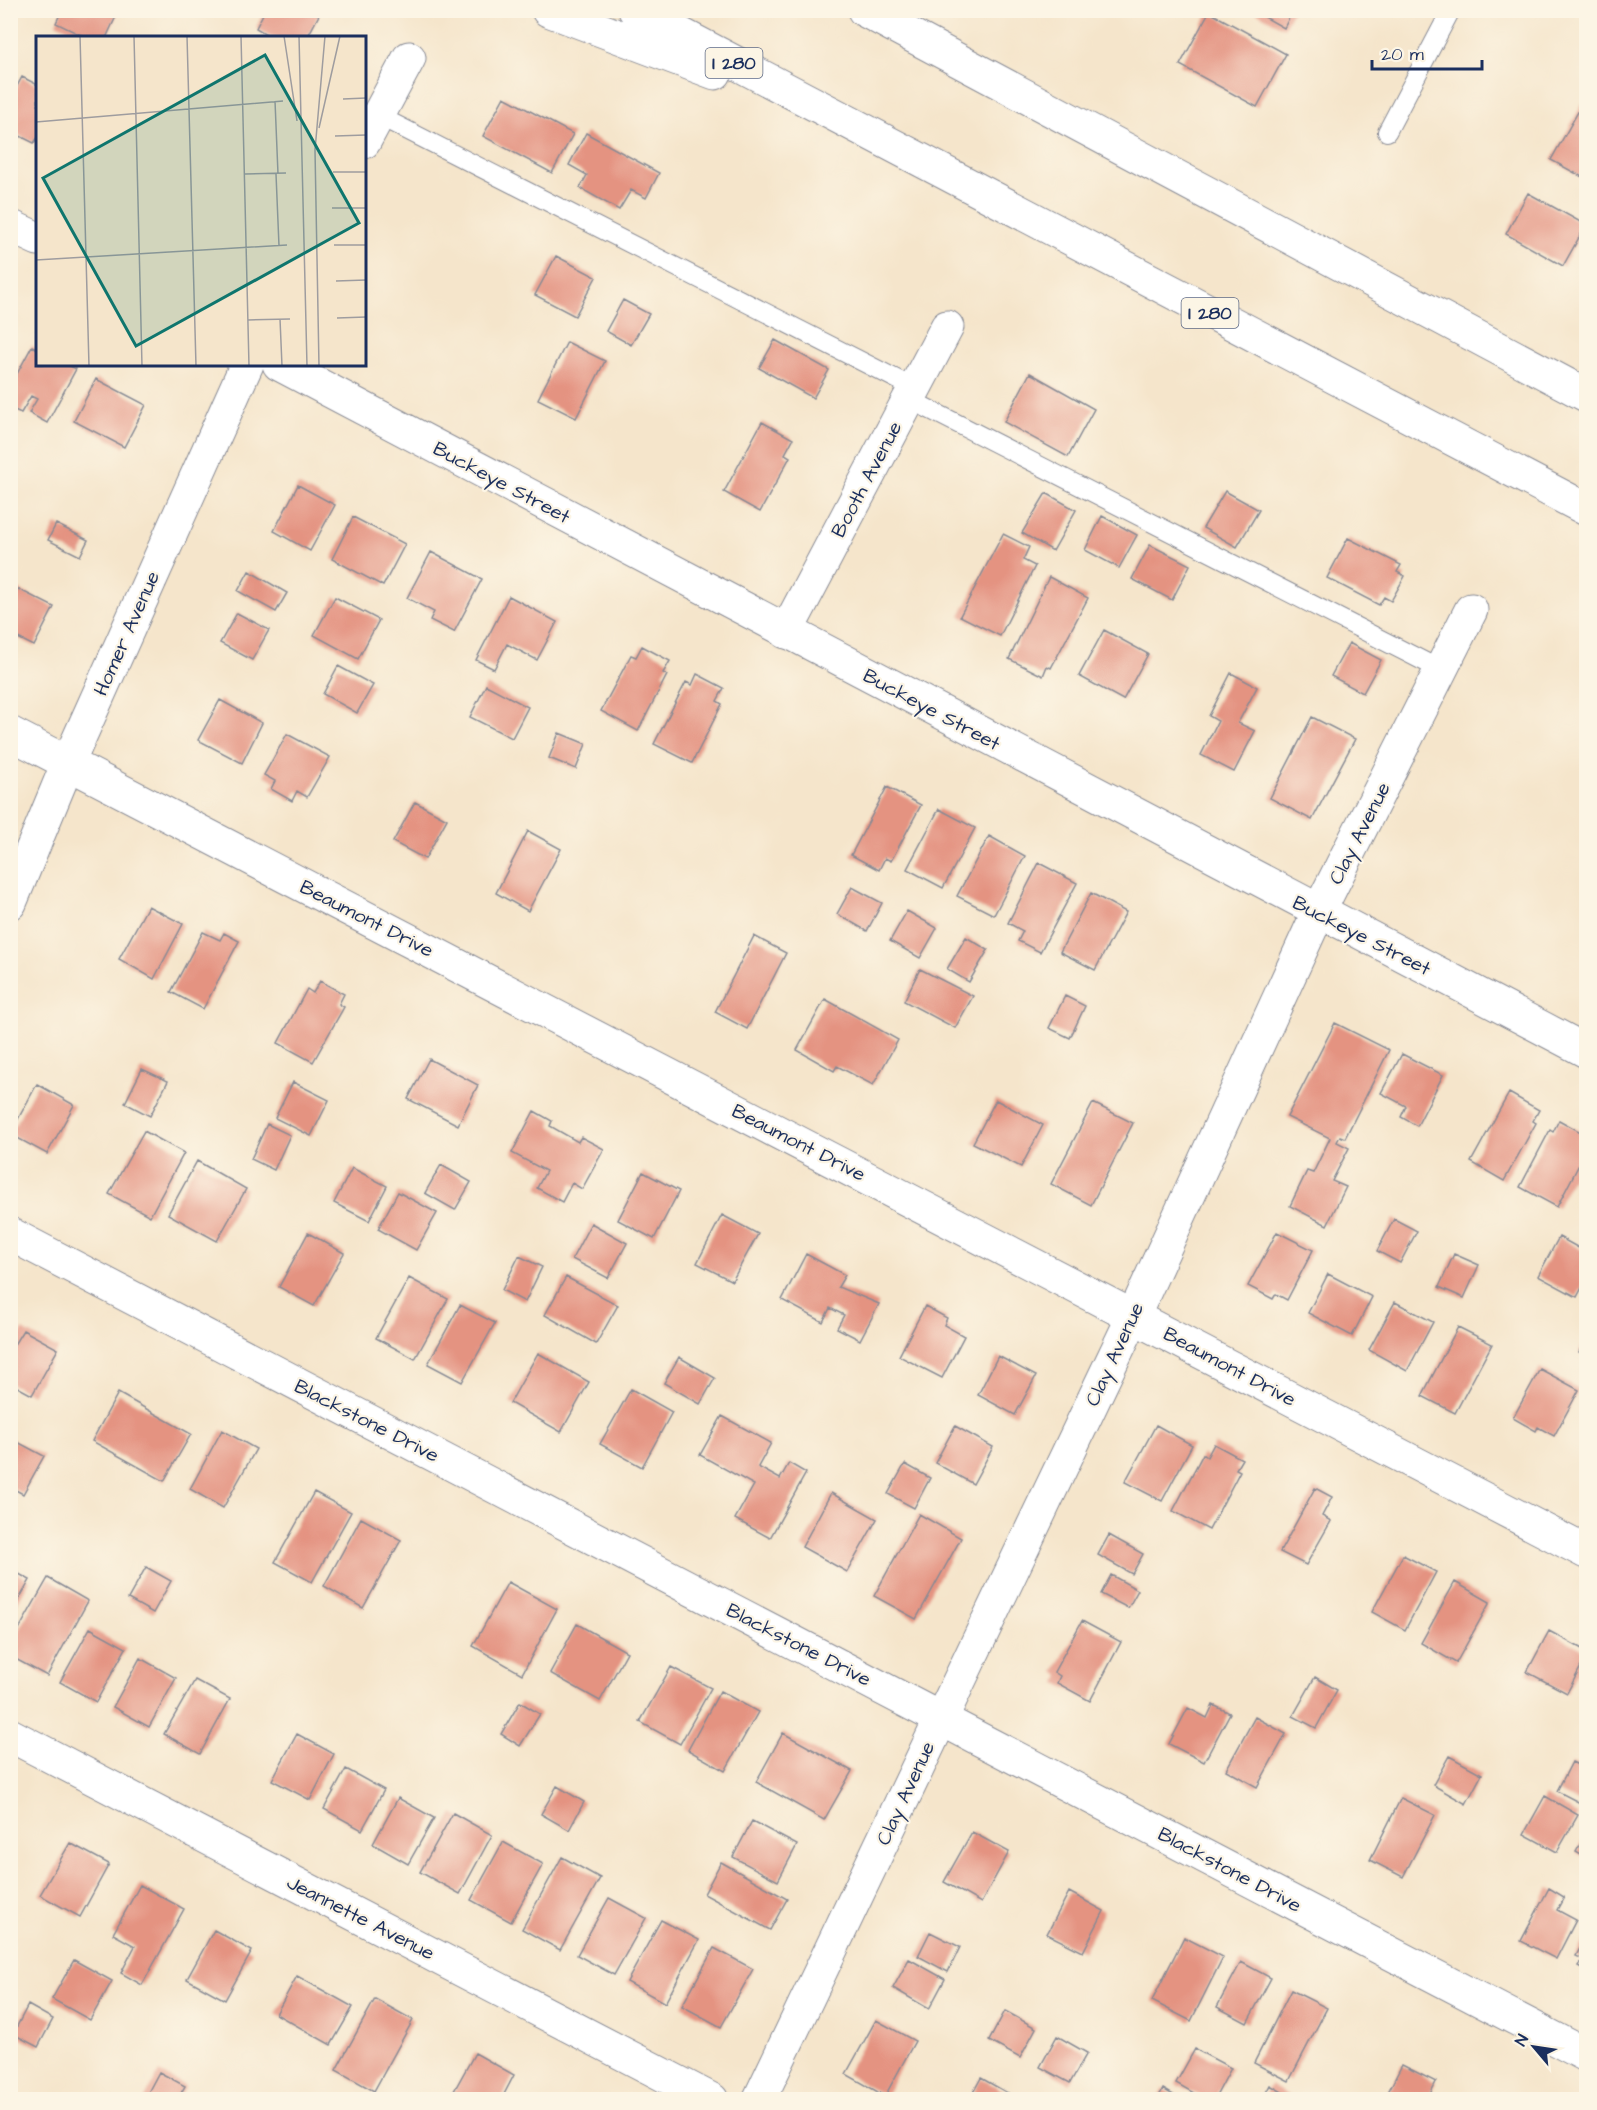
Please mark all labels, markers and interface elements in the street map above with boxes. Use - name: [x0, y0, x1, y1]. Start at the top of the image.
- scale bar: [1372, 33, 1482, 71]
- inset map: [36, 36, 366, 366]
- text: 20 m: [1381, 42, 1424, 67]
- road number: I 280: [706, 48, 762, 78]
- road number: I 280: [1182, 298, 1238, 328]
- street label: Booth Avenue: [825, 416, 909, 542]
- street label: Buckeye Street: [428, 435, 575, 532]
- street label: Homer Avenue: [87, 566, 167, 700]
- street label: Buckeye Street: [858, 662, 1005, 759]
- street label: Clay Avenue: [1322, 777, 1399, 890]
- street label: Beaumont Drive: [295, 873, 438, 965]
- street label: Buckeye Street: [1287, 889, 1435, 984]
- street label: Beaumont Drive: [727, 1097, 870, 1189]
- street label: Clay Avenue: [1079, 1298, 1152, 1411]
- street label: Beaumont Drive: [1158, 1320, 1301, 1414]
- street label: Blackstone Drive: [289, 1372, 444, 1470]
- street label: Blackstone Drive: [721, 1596, 876, 1694]
- street label: Clay Avenue: [870, 1737, 943, 1850]
- street label: Blackstone Drive: [1153, 1820, 1306, 1920]
- street label: Jeannette Avenue: [282, 1869, 439, 1967]
- north arrow: [1504, 2017, 1564, 2077]
- text: N: [1510, 2030, 1534, 2050]

